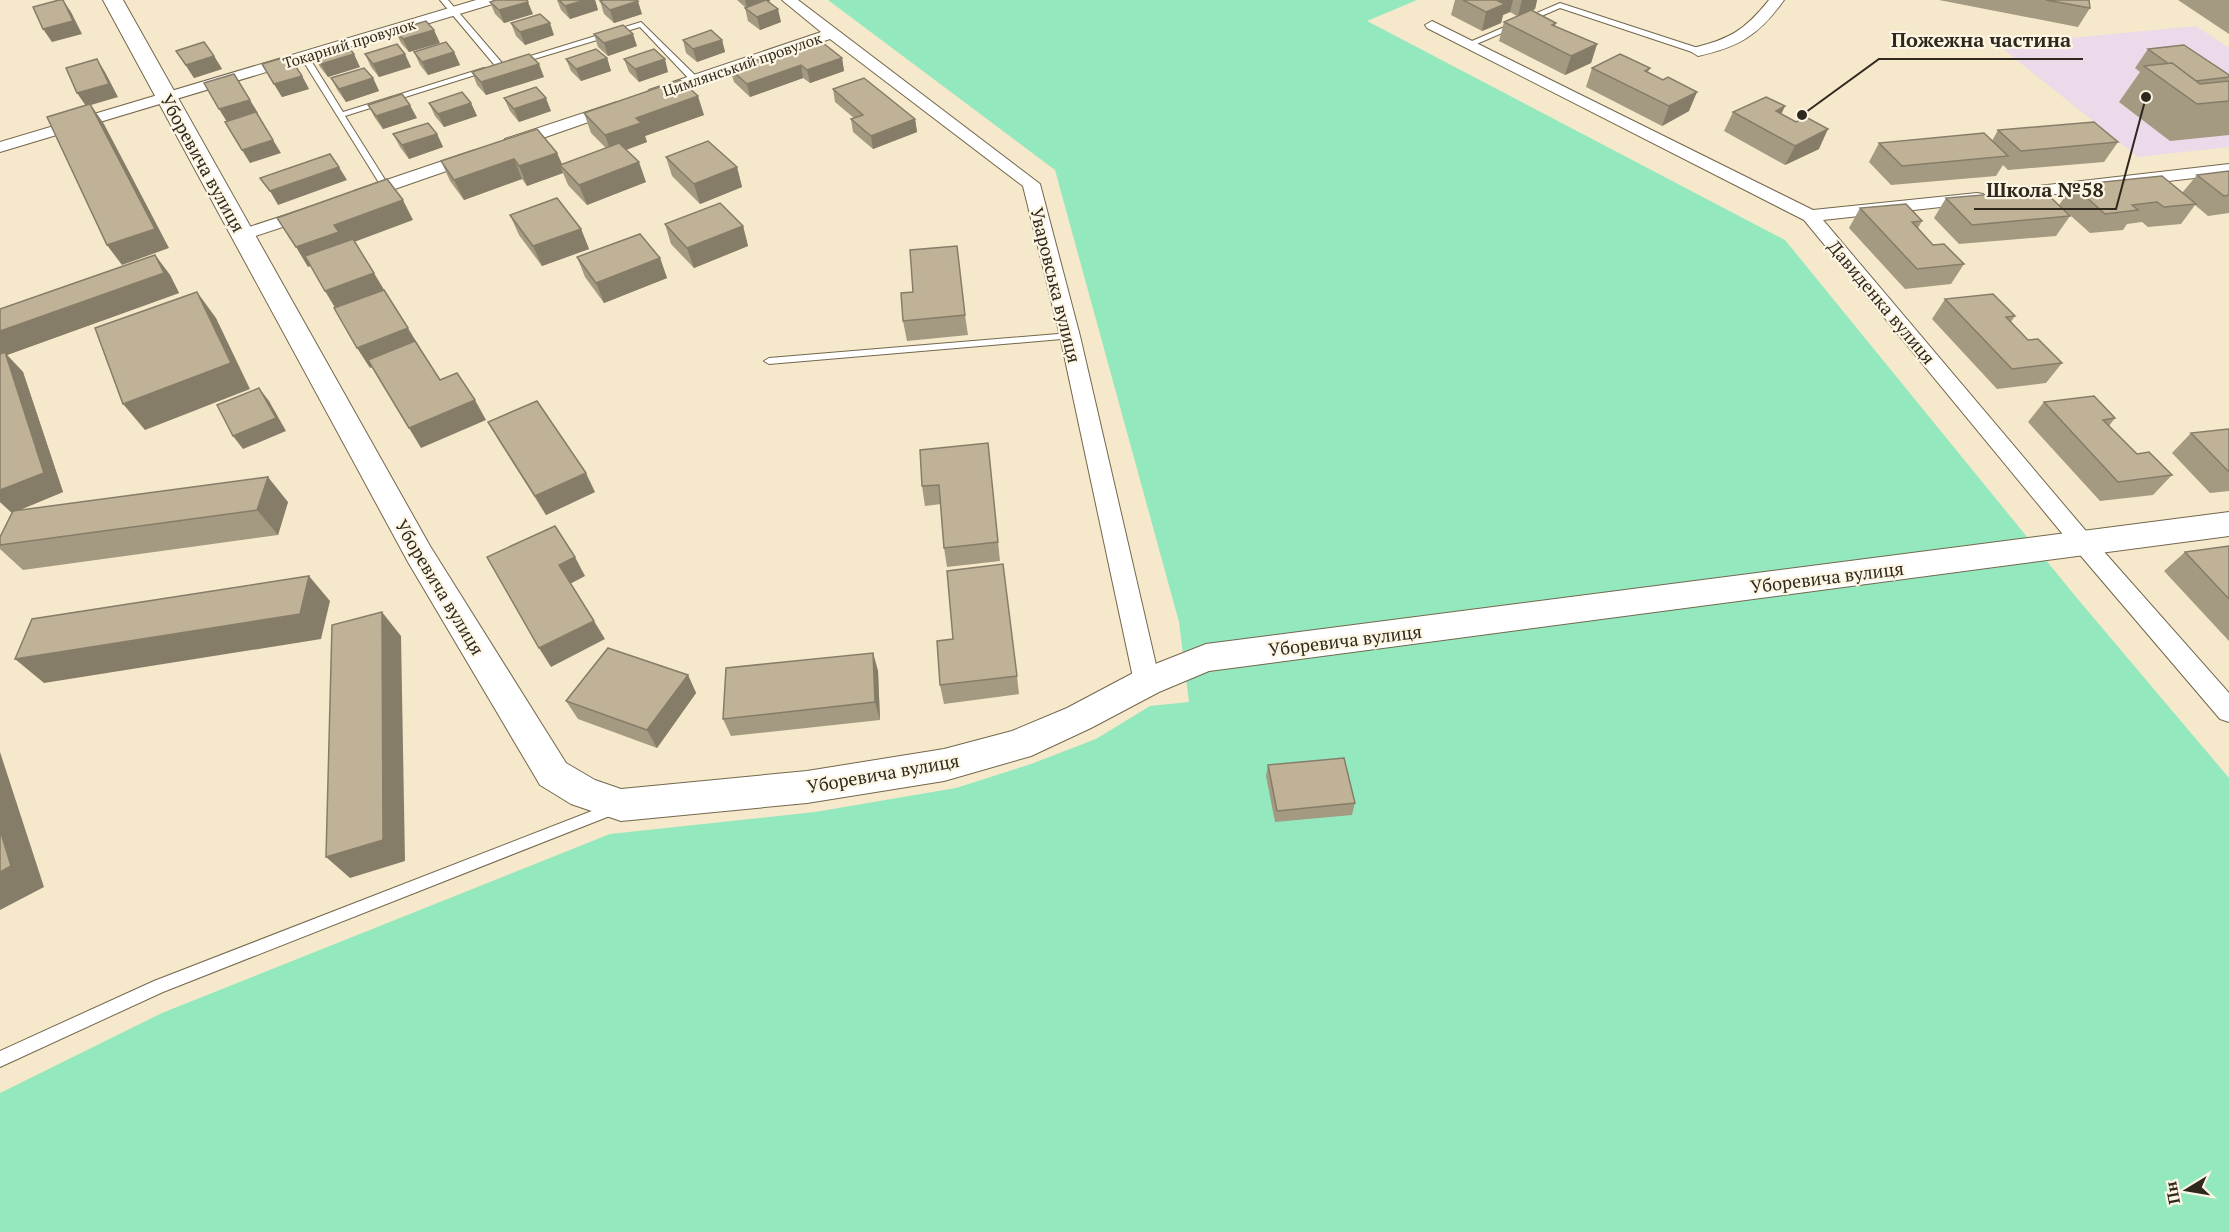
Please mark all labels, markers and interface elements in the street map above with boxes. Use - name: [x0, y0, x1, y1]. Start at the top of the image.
- street label: Токарний провулок: [280, 13, 419, 73]
- callout: Пожежна частина: [1879, 21, 2083, 59]
- text: Пожежна частина: [1891, 26, 2071, 53]
- street label: Цимлянський провулок: [660, 27, 825, 101]
- street label: Уборевича вулиця: [155, 90, 251, 236]
- callout: Школа №58: [1974, 171, 2116, 209]
- text: Школа №58: [1986, 176, 2104, 203]
- street label: Уваровська вулиця: [1025, 205, 1087, 365]
- street label: Давиденка вулиця: [1823, 235, 1941, 369]
- street label: Уборевича вулиця: [390, 515, 490, 659]
- street label: Уборевича вулиця: [1749, 556, 1905, 598]
- street label: Уборевича вулиця: [1267, 619, 1423, 661]
- street label: Уборевича вулиця: [805, 748, 961, 798]
- north arrow: [2157, 1160, 2217, 1220]
- text: Пн: [2159, 1179, 2185, 1206]

